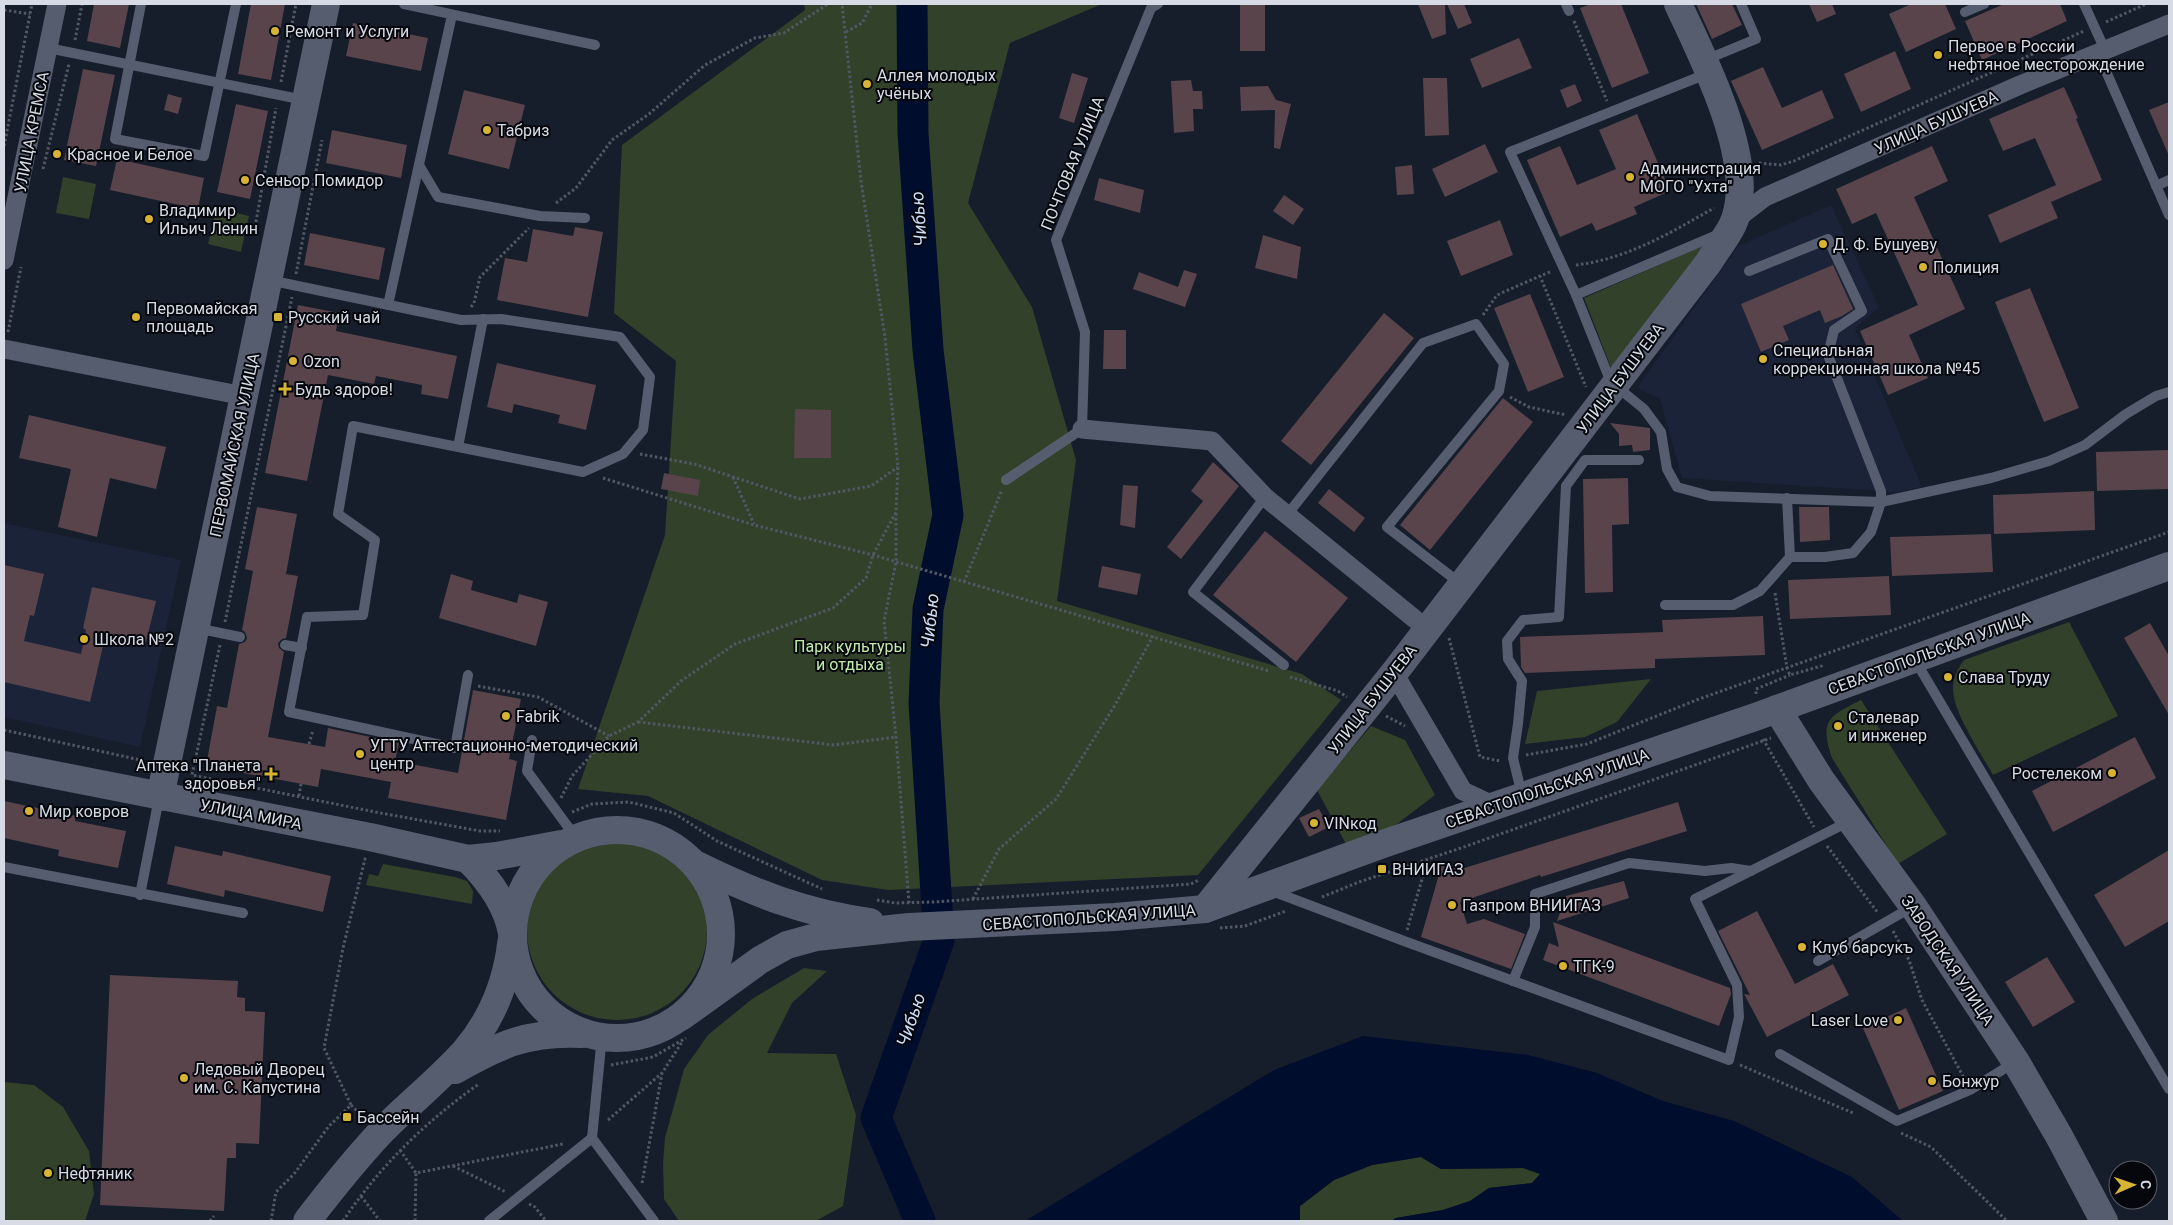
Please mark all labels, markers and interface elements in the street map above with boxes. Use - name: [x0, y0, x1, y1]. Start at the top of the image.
- place label: Ремонт и Услуги: [285, 22, 409, 41]
- marker: Ремонт и Услуги: [269, 25, 281, 37]
- place label: Первое в России нефтяное месторождение: [1948, 37, 2144, 74]
- marker: Первое в России нефтяное месторождение: [1932, 49, 1944, 61]
- place label: Аллея молодых учёных: [877, 66, 996, 103]
- street label: УЛИЦА КРЕМСА: [10, 69, 53, 194]
- marker: Аллея молодых учёных: [861, 78, 873, 90]
- street label: УЛИЦА БУШУЕВА: [1871, 86, 2001, 158]
- street label: ПОЧТОВАЯ УЛИЦА: [1037, 93, 1108, 233]
- place label: Табриз: [497, 121, 549, 140]
- marker: Табриз: [481, 124, 493, 136]
- place label: Красное и Белое: [67, 145, 193, 164]
- marker: Красное и Белое: [51, 148, 63, 160]
- place label: Администрация МОГО "Ухта": [1640, 159, 1761, 196]
- place label: Сеньор Помидор: [255, 171, 383, 190]
- marker: Администрация МОГО "Ухта": [1624, 171, 1636, 183]
- marker: Сеньор Помидор: [239, 174, 251, 186]
- water label: Чибью: [906, 191, 931, 247]
- place label: Владимир Ильич Ленин: [159, 201, 258, 238]
- marker: Владимир Ильич Ленин: [143, 213, 155, 225]
- place label: Д. Ф. Бушуеву: [1833, 235, 1937, 254]
- marker: Д. Ф. Бушуеву: [1817, 238, 1829, 250]
- place label: Полиция: [1933, 258, 1999, 277]
- marker: Полиция: [1917, 261, 1929, 273]
- place label: Первомайская площадь: [146, 299, 257, 336]
- place label: Русский чай: [288, 308, 380, 327]
- marker: Первомайская площадь: [130, 311, 142, 323]
- marker: Русский чай: [272, 311, 284, 323]
- street label: УЛИЦА БУШУЕВА: [1573, 319, 1668, 437]
- place label: Специальная коррекционная школа №45: [1773, 341, 1980, 378]
- street label: ПЕРВОМАЙСКАЯ УЛИЦА: [206, 351, 263, 539]
- place label: Ozon: [303, 352, 340, 371]
- marker: Специальная коррекционная школа №45: [1757, 353, 1769, 365]
- marker: Ozon: [287, 355, 299, 367]
- place label: Будь здоров!: [295, 380, 393, 399]
- marker: Будь здоров!: [279, 383, 291, 395]
- water label: Чибью: [916, 592, 943, 650]
- street label: СЕВАСТОПОЛЬСКАЯ УЛИЦА: [1825, 608, 2033, 699]
- place label: Школа №2: [94, 630, 174, 649]
- marker: Школа №2: [78, 633, 90, 645]
- park label: Парк культуры и отдыха: [794, 637, 906, 674]
- street label: УЛИЦА БУШУЕВА: [1324, 641, 1421, 758]
- place label: Слава Труду: [1958, 668, 2050, 687]
- marker: Слава Труду: [1942, 671, 1954, 683]
- place label: Fabrik: [516, 707, 561, 726]
- place label: Сталевар и инженер: [1848, 708, 1927, 745]
- marker: Fabrik: [500, 710, 512, 722]
- marker: Сталевар и инженер: [1832, 720, 1844, 732]
- place label: УГТУ Аттестационно-методический центр: [370, 736, 638, 773]
- street label: СЕВАСТОПОЛЬСКАЯ УЛИЦА: [1443, 744, 1652, 832]
- marker: УГТУ Аттестационно-методический центр: [354, 748, 366, 760]
- place label: Аптека "Планета здоровья": [136, 756, 261, 793]
- place label: Ростелеком: [2012, 764, 2102, 783]
- marker: Ростелеком: [2106, 767, 2118, 779]
- marker: Аптека "Планета здоровья": [265, 768, 277, 780]
- street label: УЛИЦА МИРА: [198, 795, 304, 834]
- place label: Мир ковров: [39, 802, 129, 821]
- marker: Мир ковров: [23, 805, 35, 817]
- place label: VINкод: [1324, 814, 1377, 833]
- marker: VINкод: [1308, 817, 1320, 829]
- place label: ВНИИГАЗ: [1392, 860, 1464, 879]
- marker: ВНИИГАЗ: [1376, 863, 1388, 875]
- street label: ЗАВОДСКАЯ УЛИЦА: [1897, 892, 1998, 1029]
- place label: Газпром ВНИИГАЗ: [1462, 896, 1601, 915]
- marker: Газпром ВНИИГАЗ: [1446, 899, 1458, 911]
- street label: СЕВАСТОПОЛЬСКАЯ УЛИЦА: [982, 901, 1197, 934]
- place label: Клуб барсукъ: [1812, 938, 1913, 957]
- marker: Клуб барсукъ: [1796, 941, 1808, 953]
- place label: ТГК-9: [1573, 957, 1615, 976]
- marker: ТГК-9: [1557, 960, 1569, 972]
- water label: Чибью: [892, 990, 929, 1049]
- place label: Laser Love: [1811, 1011, 1888, 1030]
- marker: Laser Love: [1892, 1014, 1904, 1026]
- place label: Ледовый Дворец им. С. Капустина: [194, 1060, 325, 1097]
- marker: Ледовый Дворец им. С. Капустина: [178, 1072, 190, 1084]
- place label: Бонжур: [1942, 1072, 1999, 1091]
- marker: Бонжур: [1926, 1075, 1938, 1087]
- place label: Бассейн: [357, 1108, 419, 1127]
- marker: Бассейн: [341, 1111, 353, 1123]
- north arrow: [2108, 1160, 2158, 1210]
- place label: Нефтяник: [58, 1164, 133, 1183]
- marker: Нефтяник: [42, 1167, 54, 1179]
- text: С: [2138, 1180, 2154, 1189]

